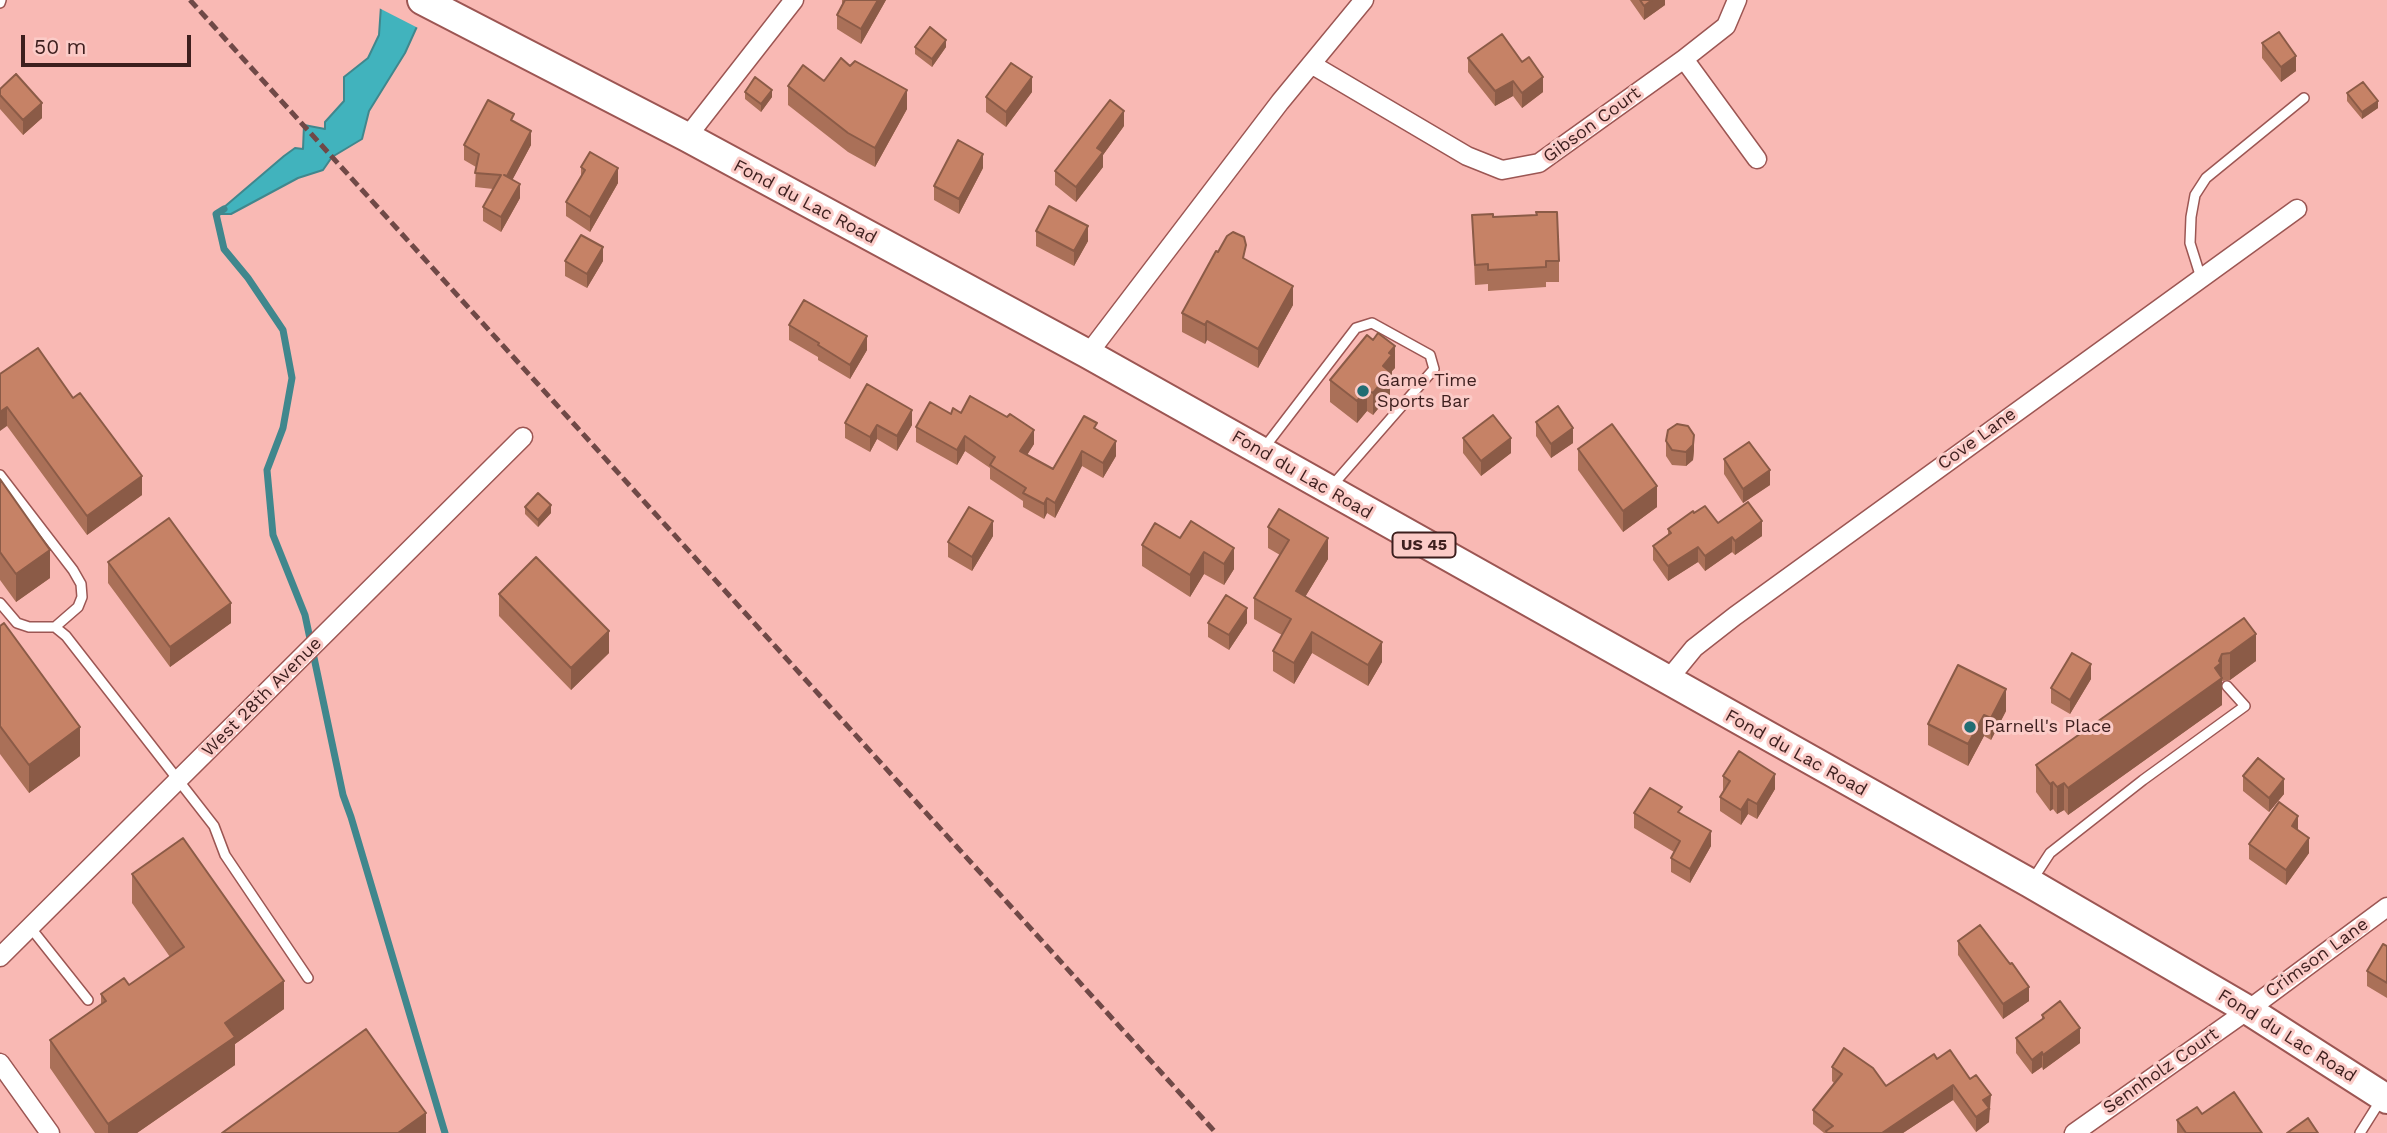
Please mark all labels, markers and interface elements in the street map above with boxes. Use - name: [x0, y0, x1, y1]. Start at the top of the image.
- scale bar: [24, 21, 194, 65]
- text: 50 m: [34, 34, 86, 59]
- street label: Gibson Court: [1539, 82, 1645, 168]
- street label: Fond du Lac Road: [730, 155, 880, 249]
- place label: Game Time Sports Bar: [1377, 370, 1477, 412]
- marker: Game Time Sports Bar: [1355, 383, 1371, 399]
- street label: Cove Lane: [1934, 403, 2020, 475]
- street label: Fond du Lac Road: [1228, 426, 1376, 524]
- road number: US 45: [1392, 532, 1456, 558]
- street label: West 28th Avenue: [198, 633, 326, 761]
- street label: Fond du Lac Road: [1721, 705, 1871, 801]
- place label: Parnell's Place: [1984, 716, 2111, 738]
- marker: Parnell's Place: [1962, 719, 1978, 735]
- street label: Crimson Lane: [2261, 914, 2373, 1002]
- street label: Fond du Lac Road: [2214, 985, 2360, 1087]
- street label: Sennholz Court: [2099, 1023, 2223, 1119]

